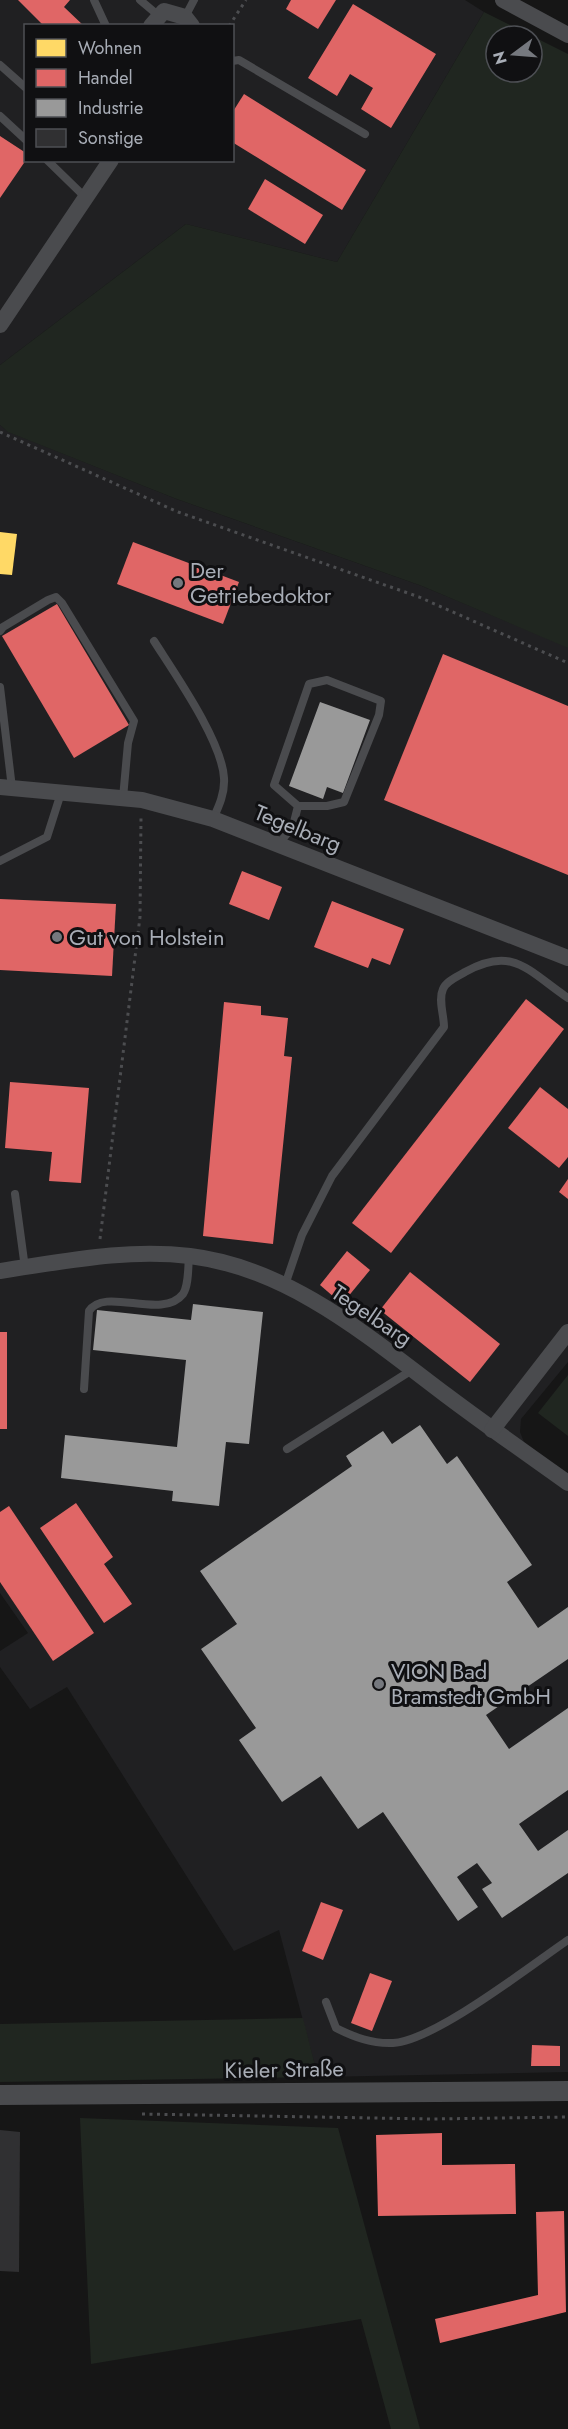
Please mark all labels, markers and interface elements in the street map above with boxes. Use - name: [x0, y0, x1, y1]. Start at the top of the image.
- legend: [24, 24, 234, 162]
- north arrow: [484, 24, 544, 84]
- text: Wohnen: [78, 35, 142, 61]
- text: N: [487, 49, 513, 67]
- text: Handel: [78, 65, 133, 91]
- text: Industrie: [78, 95, 143, 121]
- text: Sonstige: [78, 125, 143, 151]
- place label: Der Getriebedoktor: [190, 554, 332, 611]
- marker: Der Getriebedoktor: [171, 576, 185, 590]
- street label: Tegelbarg: [250, 796, 346, 860]
- place label: Gut von Holstein: [69, 921, 225, 953]
- marker: Gut von Holstein: [50, 930, 64, 944]
- street label: Tegelbarg: [325, 1276, 419, 1354]
- place label: VION Bad Bramstedt GmbH: [391, 1655, 551, 1712]
- marker: VION Bad Bramstedt GmbH: [372, 1677, 386, 1691]
- street label: Kieler Straße: [224, 2052, 344, 2086]

